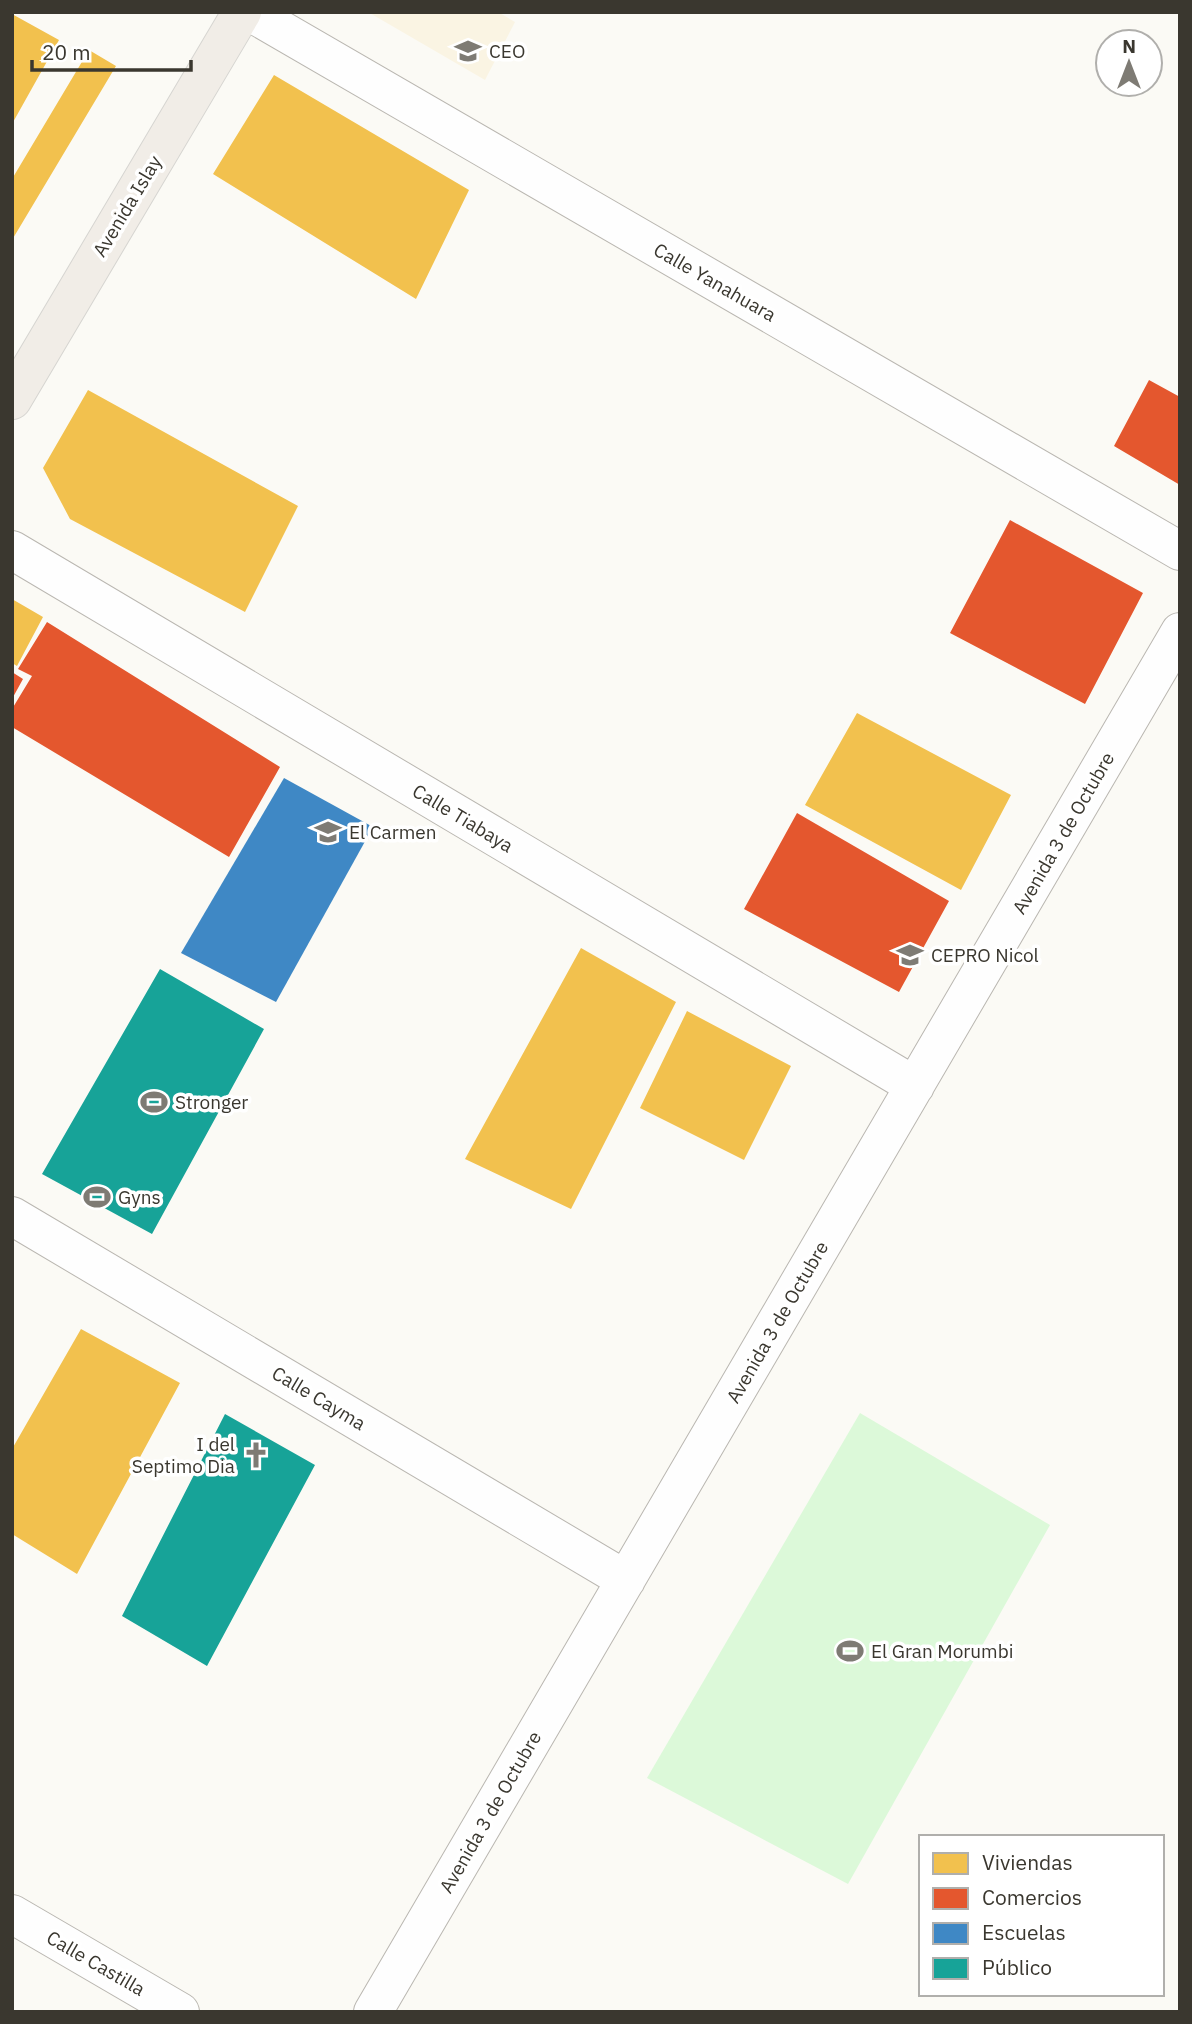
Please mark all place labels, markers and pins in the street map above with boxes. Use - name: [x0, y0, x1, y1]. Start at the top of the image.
- school or university icon: CEO: [453, 36, 483, 66]
- place label: CEO: [489, 39, 525, 63]
- school or university icon: El Carmen: [313, 817, 343, 847]
- place label: El Carmen: [349, 820, 436, 844]
- school or university icon: CEPRO Nicol: [895, 940, 925, 970]
- place label: CEPRO Nicol: [931, 943, 1039, 967]
- sports icon: Stronger: [139, 1087, 169, 1117]
- place label: Stronger: [175, 1090, 248, 1114]
- sports icon: Gyns: [82, 1182, 112, 1212]
- place label: Gyns: [118, 1185, 161, 1209]
- place label: I del Septimo Dia: [132, 1432, 235, 1478]
- church icon: I del Septimo Dia: [241, 1440, 271, 1470]
- sports icon: El Gran Morumbi: [835, 1636, 865, 1666]
- place label: El Gran Morumbi: [871, 1639, 1013, 1663]

